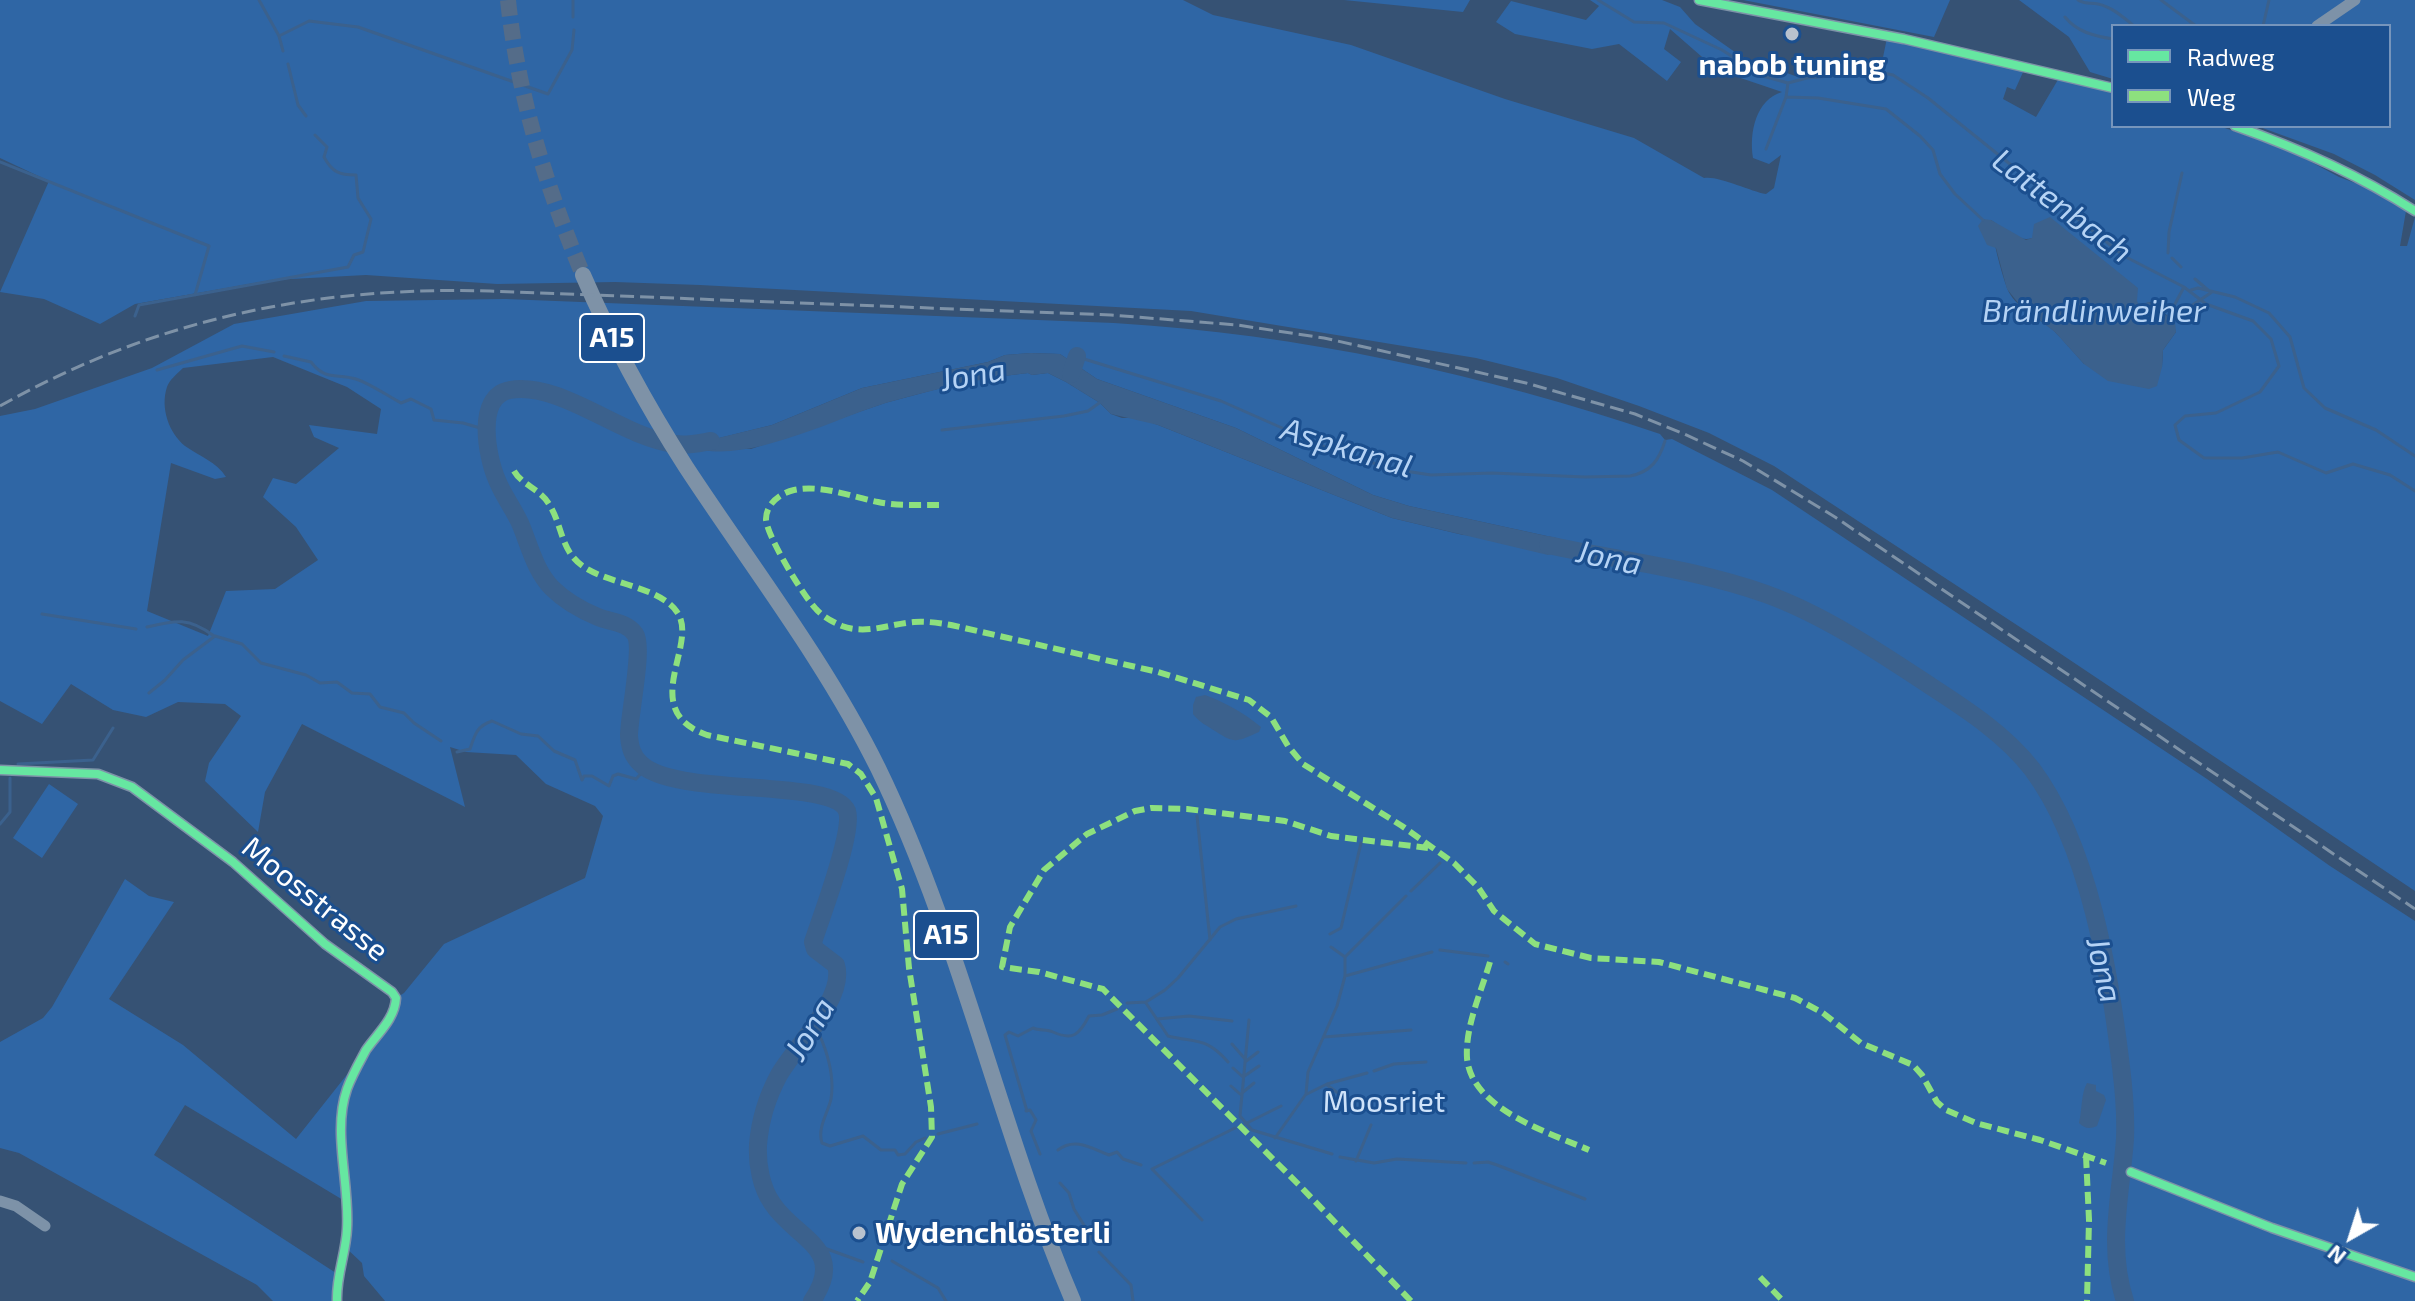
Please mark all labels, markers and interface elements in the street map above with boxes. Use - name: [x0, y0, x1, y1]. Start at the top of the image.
- legend: [2111, 24, 2391, 128]
- marker: nabob tuning: [1783, 25, 1801, 43]
- text: Radweg: [2187, 42, 2275, 71]
- place label: nabob tuning: [1699, 47, 1885, 83]
- text: Weg: [2187, 82, 2236, 111]
- water label: Lattenbach: [1985, 141, 2139, 271]
- water label: Brändlinweiher: [1982, 292, 2206, 330]
- road number: A15: [580, 314, 644, 362]
- water label: Jona: [937, 350, 1009, 400]
- water label: Aspkanal: [1277, 410, 1417, 486]
- water label: Jona: [1573, 532, 1645, 584]
- street label: Moosstrasse: [235, 829, 395, 969]
- road number: A15: [914, 911, 978, 959]
- water label: Jona: [2078, 934, 2130, 1006]
- water label: Jona: [777, 991, 843, 1067]
- park label: Moosriet: [1323, 1084, 1445, 1120]
- north arrow: [2311, 1197, 2391, 1277]
- place label: Wydenchlösterli: [875, 1215, 1111, 1251]
- marker: Wydenchlösterli: [850, 1224, 868, 1242]
- text: N: [2322, 1241, 2350, 1271]

